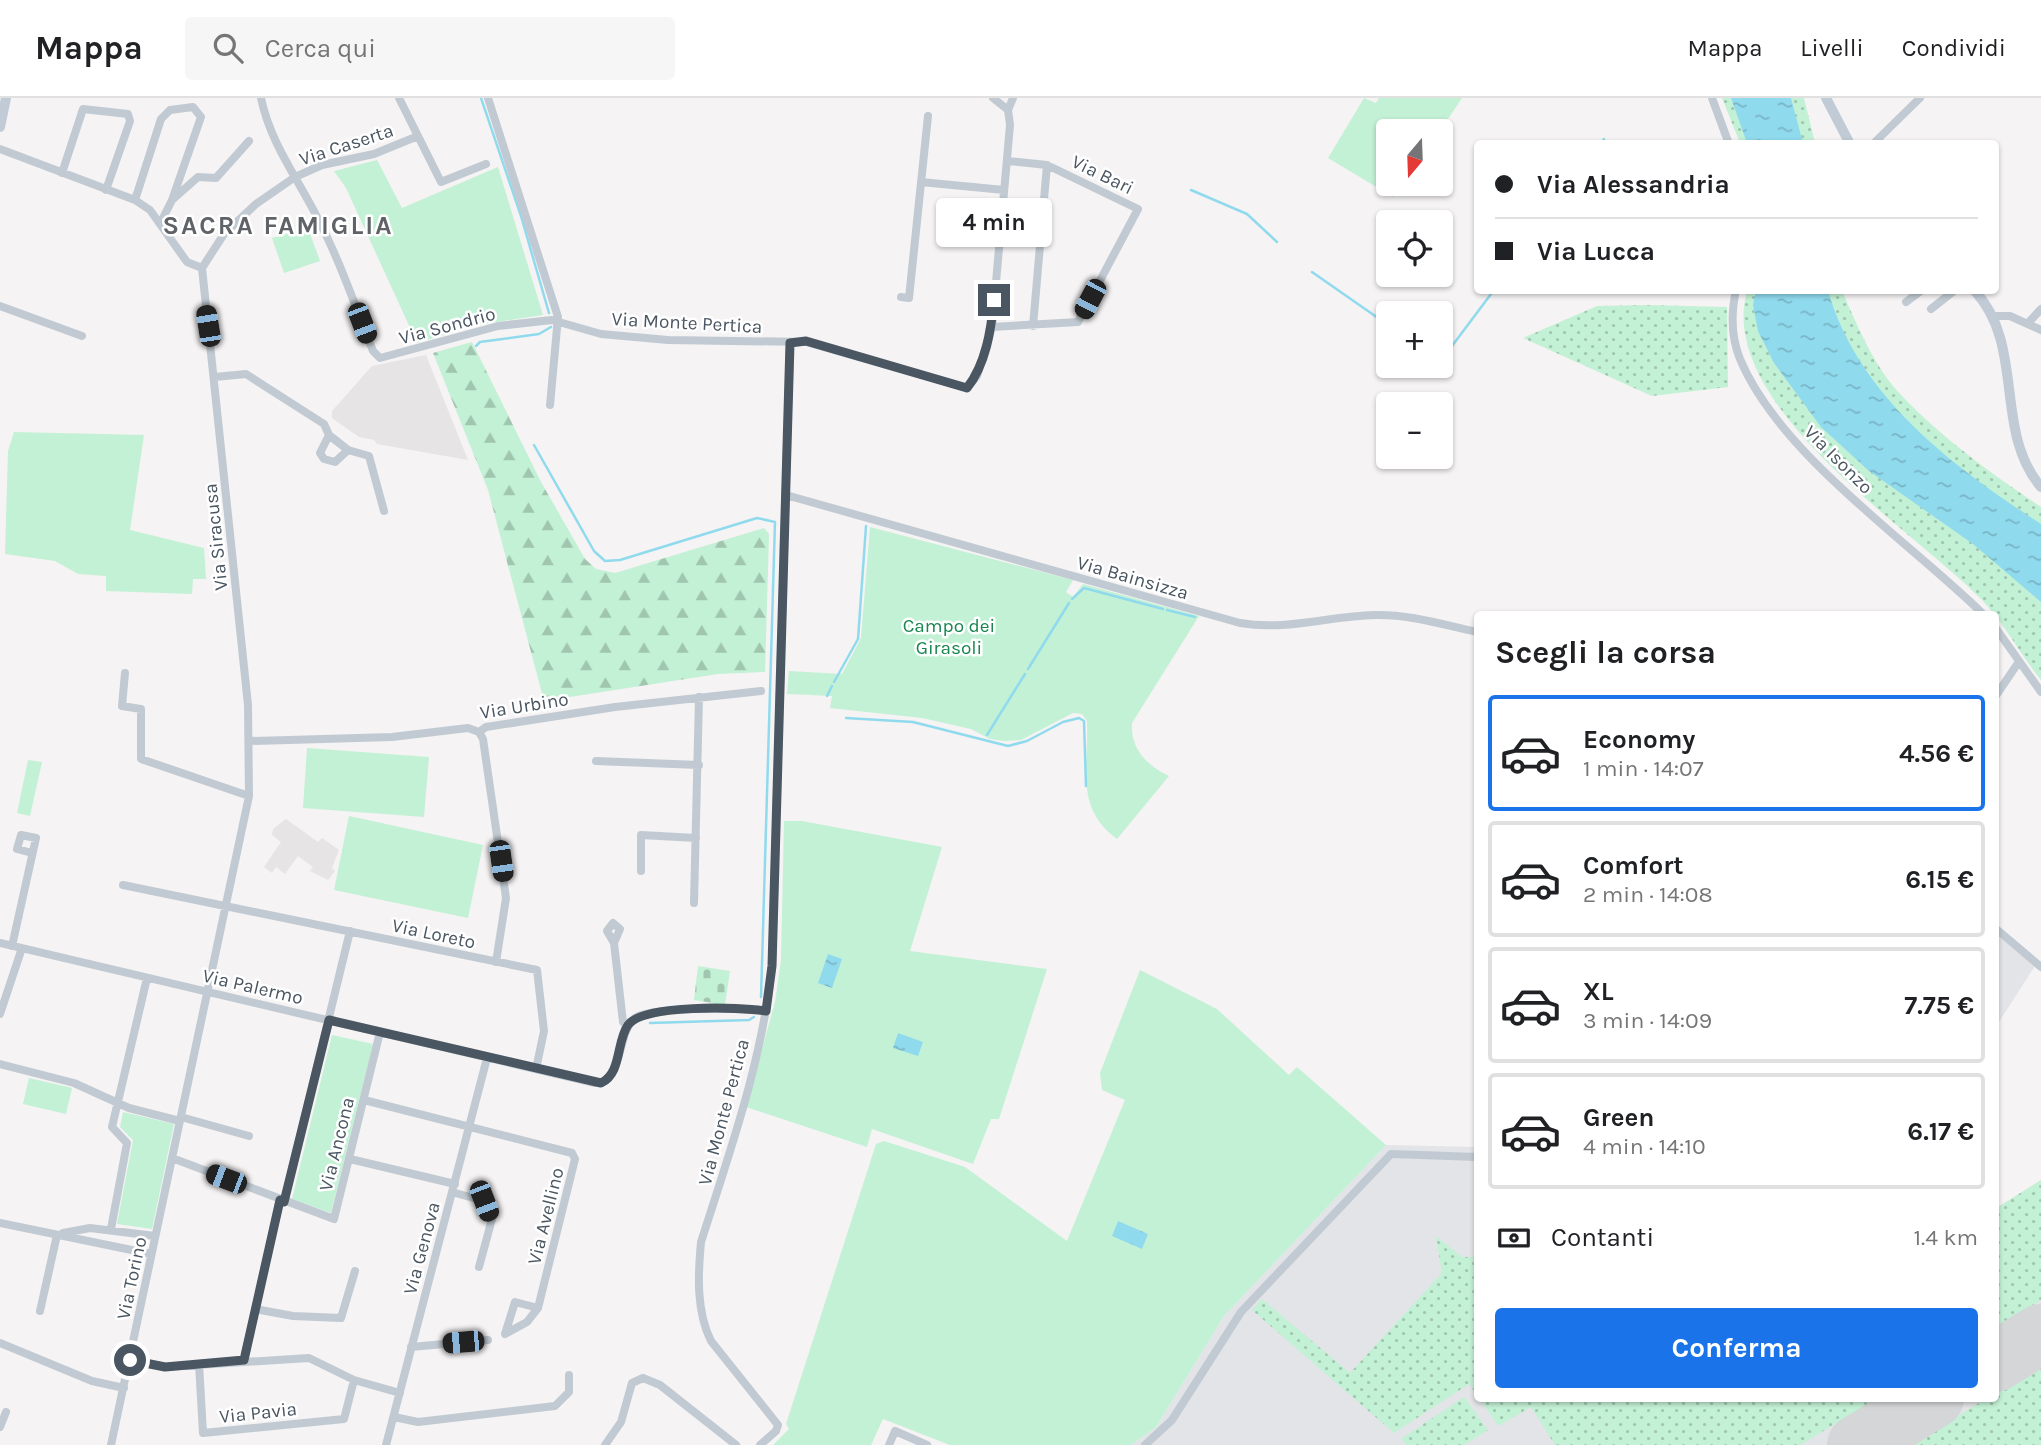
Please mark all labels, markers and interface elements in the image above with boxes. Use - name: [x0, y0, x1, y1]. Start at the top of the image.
- search box: [185, 17, 675, 80]
- text: Mappa: [35, 29, 143, 67]
- icon: search: [209, 29, 247, 67]
- text: Cerca qui: [265, 33, 376, 64]
- text: Mappa: [1688, 34, 1762, 62]
- text: Livelli: [1800, 34, 1864, 62]
- text: Condividi: [1902, 34, 2006, 62]
- street label: Via Caserta: [296, 119, 396, 171]
- north arrow: [1376, 119, 1452, 196]
- map controls: [1376, 119, 1453, 469]
- street label: Via Bari: [1068, 151, 1137, 199]
- text: Via Alessandria: [1537, 169, 1730, 200]
- callout: 4 min: [936, 198, 1052, 248]
- text: 4 min: [962, 209, 1026, 236]
- district label: SACRA FAMIGLIA: [163, 210, 393, 241]
- button: locate: [1376, 210, 1453, 287]
- text: Via Lucca: [1537, 236, 1655, 267]
- car: [1071, 276, 1110, 322]
- route end: [978, 284, 1010, 316]
- car: [345, 300, 380, 346]
- button: +: [1376, 301, 1453, 378]
- street label: Via Sondrio: [397, 303, 498, 349]
- car: [195, 304, 222, 348]
- street label: Via Monte Pertica: [611, 308, 763, 338]
- button: −: [1376, 392, 1453, 469]
- street label: Via Isonzo: [1799, 421, 1877, 499]
- street label: Via Siracusa: [199, 482, 233, 592]
- street label: Via Bainsizza: [1074, 552, 1191, 604]
- park label: Campo dei Girasoli: [903, 615, 995, 659]
- text: Scegli la corsa: [1495, 634, 1716, 671]
- street label: Via Urbino: [478, 688, 570, 724]
- icon: car: [1499, 722, 1562, 785]
- text: Economy: [1583, 724, 1695, 755]
- text: 4.56 €: [1899, 738, 1974, 769]
- text: 1 min · 14:07: [1583, 755, 1704, 782]
- car: [488, 839, 515, 883]
- icon: car: [1499, 848, 1562, 911]
- text: Comfort: [1583, 850, 1684, 881]
- text: 6.15 €: [1905, 864, 1974, 895]
- text: 2 min · 14:08: [1583, 881, 1713, 908]
- street label: Via Loreto: [390, 914, 478, 954]
- street label: Via Palermo: [200, 965, 305, 1009]
- icon: car: [1499, 974, 1562, 1037]
- text: XL: [1583, 976, 1614, 1007]
- text: 7.75 €: [1904, 990, 1974, 1021]
- text: 3 min · 14:09: [1583, 1007, 1712, 1034]
- street label: Via Monte Pertica: [694, 1037, 754, 1188]
- street label: Via Ancona: [315, 1095, 359, 1193]
- icon: car: [1499, 1100, 1562, 1163]
- text: Green: [1583, 1102, 1655, 1133]
- text: 6.17 €: [1907, 1116, 1974, 1147]
- text: 4 min · 14:10: [1583, 1133, 1706, 1160]
- car: [203, 1162, 250, 1196]
- street label: Via Avellino: [523, 1165, 569, 1267]
- car: [467, 1178, 502, 1224]
- street label: Via Genova: [399, 1199, 445, 1297]
- icon: cash: [1495, 1219, 1533, 1257]
- text: Contanti: [1551, 1222, 1654, 1253]
- text: 1.4 km: [1914, 1224, 1978, 1251]
- street label: Via Torino: [112, 1235, 151, 1322]
- button: Conferma: [1495, 1308, 1978, 1388]
- car: [442, 1330, 485, 1354]
- route start: [114, 1344, 146, 1376]
- street label: Via Pavia: [218, 1398, 298, 1428]

